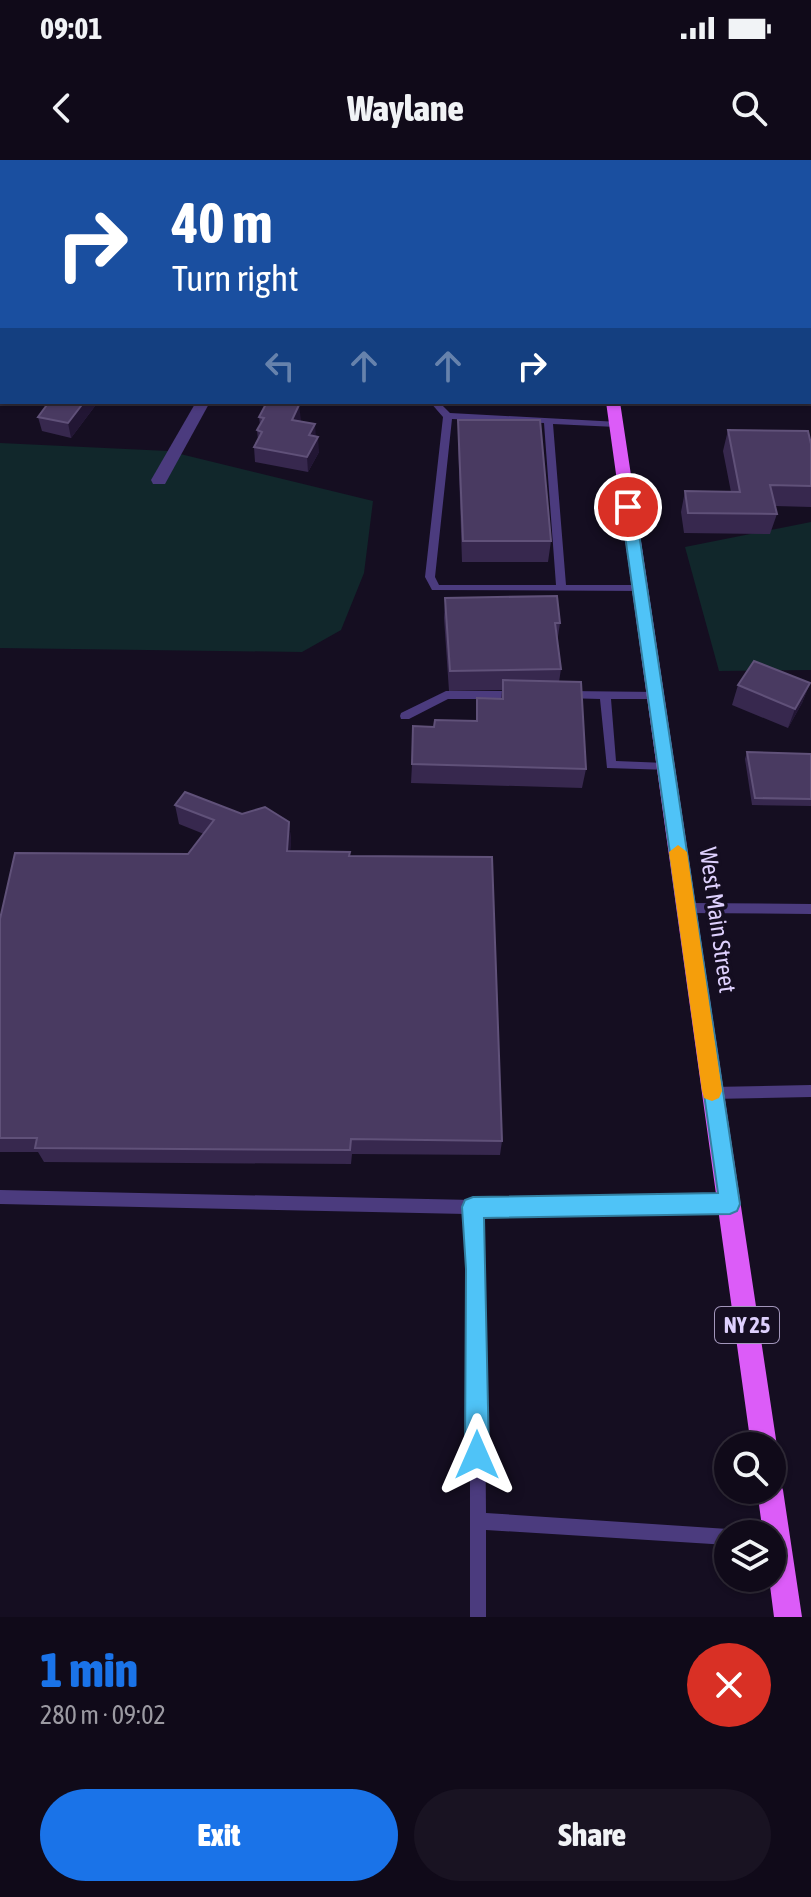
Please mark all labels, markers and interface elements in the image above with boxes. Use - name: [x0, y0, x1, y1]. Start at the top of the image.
- text: 09:01: [40, 11, 102, 45]
- icon: back: [40, 86, 84, 130]
- icon: search: [727, 86, 771, 130]
- text: Waylane: [347, 87, 464, 129]
- text: 40 m: [172, 191, 273, 255]
- icon: right: [40, 192, 144, 296]
- text: Turn right: [172, 257, 299, 299]
- icon: left: [258, 344, 302, 388]
- icon: ahead: [342, 344, 386, 388]
- icon: ahead: [426, 344, 470, 388]
- icon: right: [510, 344, 554, 388]
- pin: [594, 473, 662, 541]
- icon: arrive: [606, 485, 650, 529]
- street label: West Main Street: [694, 846, 742, 995]
- road number: NY 25: [715, 1307, 779, 1343]
- position arrow: [435, 1413, 519, 1497]
- map controls: [714, 1432, 786, 1592]
- button: search: [714, 1432, 786, 1504]
- button: layers: [714, 1520, 786, 1592]
- text: 1 min: [40, 1642, 138, 1697]
- button: close: [687, 1643, 771, 1727]
- text: 280 m · 09:02: [40, 1700, 166, 1730]
- button: Exit: [40, 1789, 398, 1881]
- button: Share: [414, 1789, 771, 1881]

